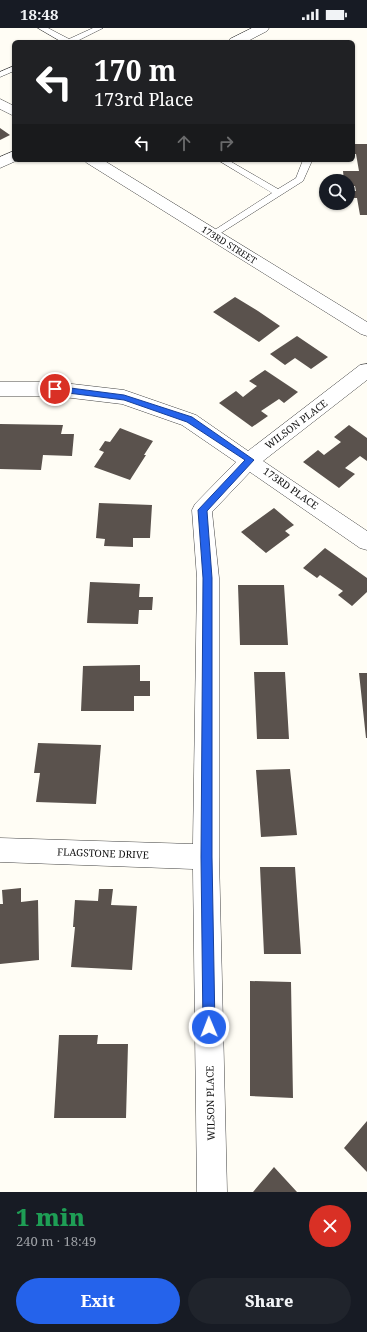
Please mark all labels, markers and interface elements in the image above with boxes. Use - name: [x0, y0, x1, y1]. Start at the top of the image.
- text: 18:48: [20, 4, 58, 24]
- text: 170 m: [94, 51, 176, 89]
- icon: left: [28, 56, 80, 108]
- text: 173rd Place: [94, 87, 193, 111]
- icon: left: [131, 132, 153, 154]
- icon: ahead: [173, 132, 195, 154]
- icon: right: [215, 132, 237, 154]
- map controls: [319, 174, 355, 210]
- button: search: [319, 174, 355, 210]
- street label: 173RD STREET: [199, 222, 260, 267]
- pin: [38, 372, 72, 406]
- icon: arrive: [44, 378, 66, 400]
- street label: WILSON PLACE: [262, 396, 330, 452]
- street label: 173RD PLACE: [260, 464, 322, 512]
- street label: FLAGSTONE DRIVE: [57, 844, 149, 862]
- position arrow: [188, 1006, 230, 1048]
- street label: WILSON PLACE: [202, 1065, 218, 1141]
- text: 1 min: [16, 1200, 85, 1233]
- button: close: [309, 1205, 351, 1247]
- text: 240 m · 18:49: [16, 1232, 96, 1250]
- button: Exit: [16, 1278, 180, 1324]
- button: Share: [188, 1278, 351, 1324]

